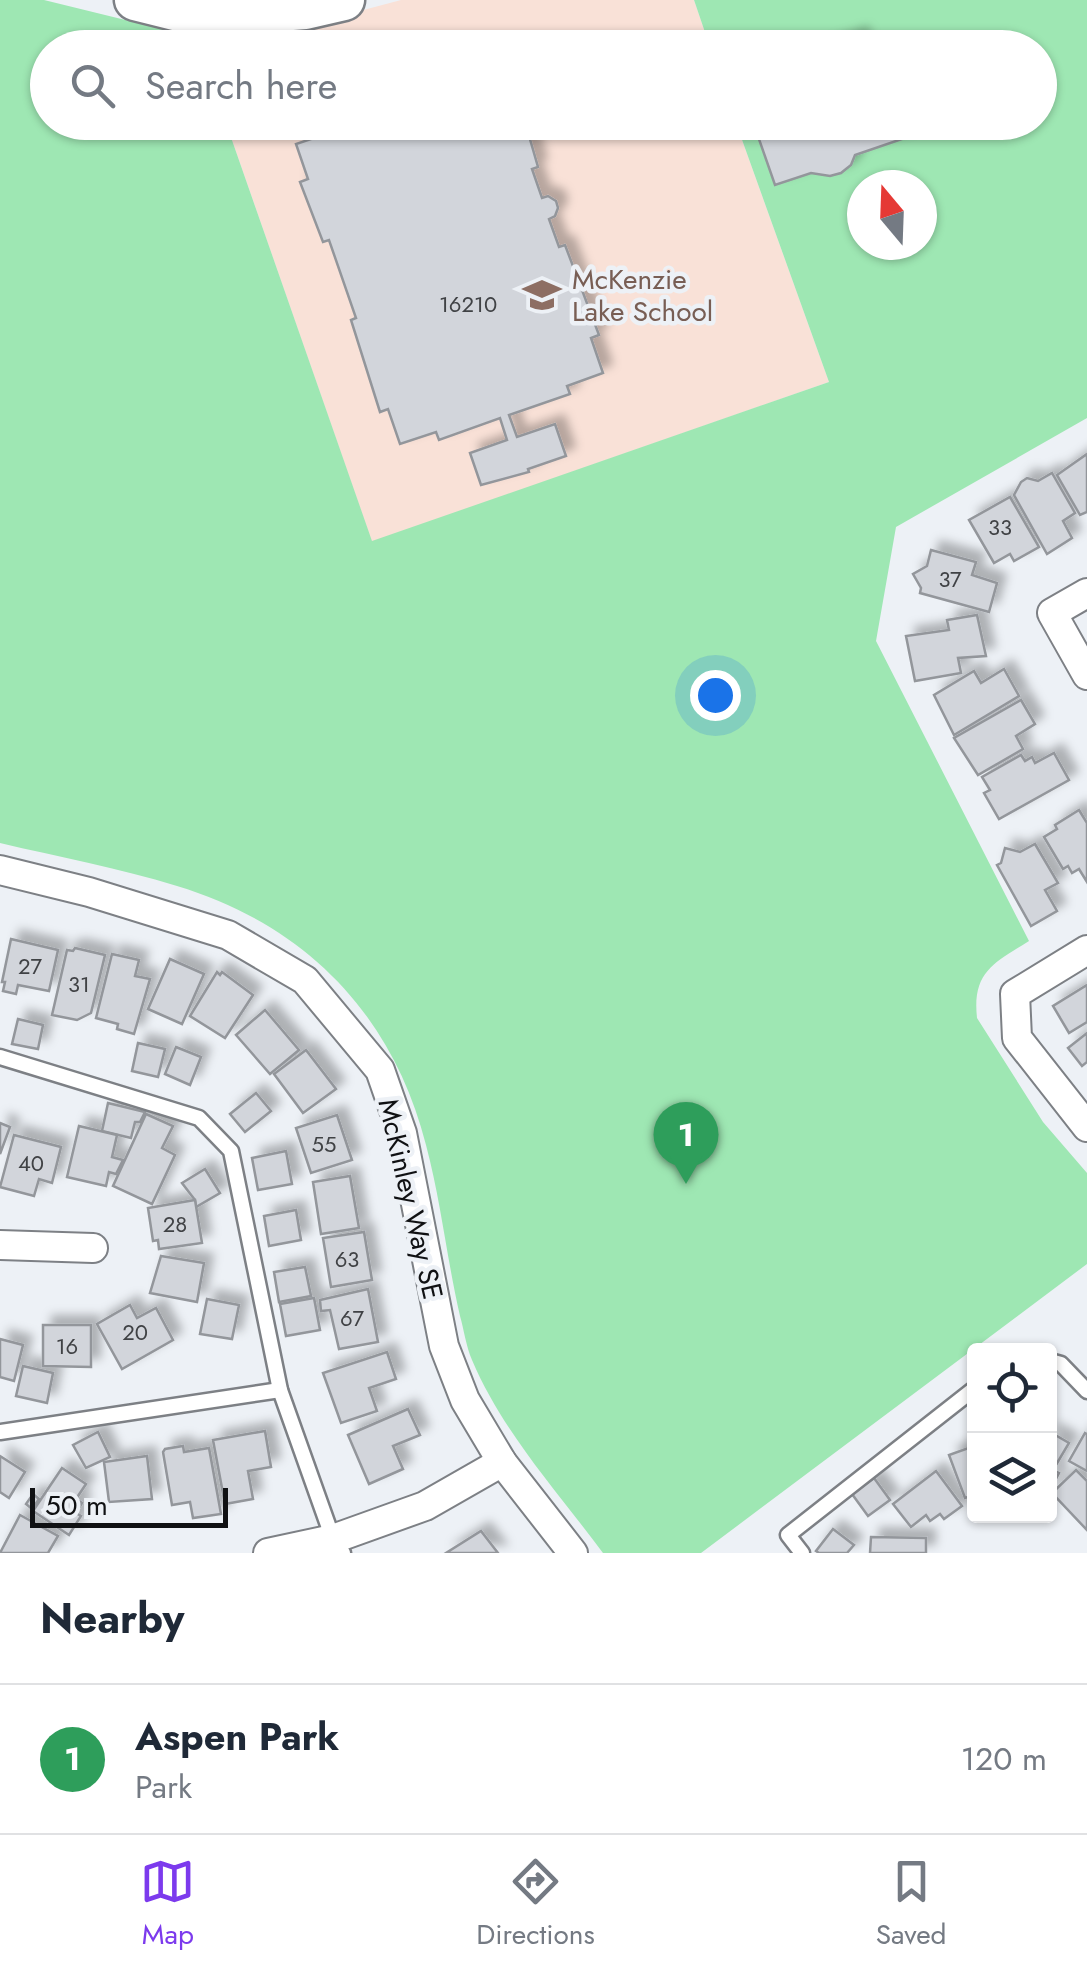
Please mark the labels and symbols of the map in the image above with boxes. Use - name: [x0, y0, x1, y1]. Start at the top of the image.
- north arrow: [847, 170, 937, 260]
- place label: McKenzie Lake School: [572, 259, 713, 332]
- school or university icon: McKenzie Lake School: [521, 274, 563, 316]
- house number: 16210: [439, 288, 497, 320]
- house number: 33: [988, 511, 1012, 543]
- house number: 37: [938, 563, 962, 595]
- your location: [690, 670, 741, 721]
- house number: 27: [18, 950, 42, 982]
- house number: 31: [68, 968, 90, 1000]
- street label: McKinley Way SE: [368, 1095, 454, 1303]
- pin: 1: [654, 1102, 718, 1184]
- house number: 55: [312, 1128, 336, 1160]
- house number: 40: [18, 1147, 44, 1179]
- house number: 28: [163, 1208, 187, 1240]
- house number: 63: [335, 1243, 359, 1275]
- house number: 67: [340, 1302, 365, 1334]
- house number: 20: [122, 1316, 148, 1348]
- house number: 16: [56, 1330, 78, 1362]
- scale bar: [30, 1483, 228, 1528]

